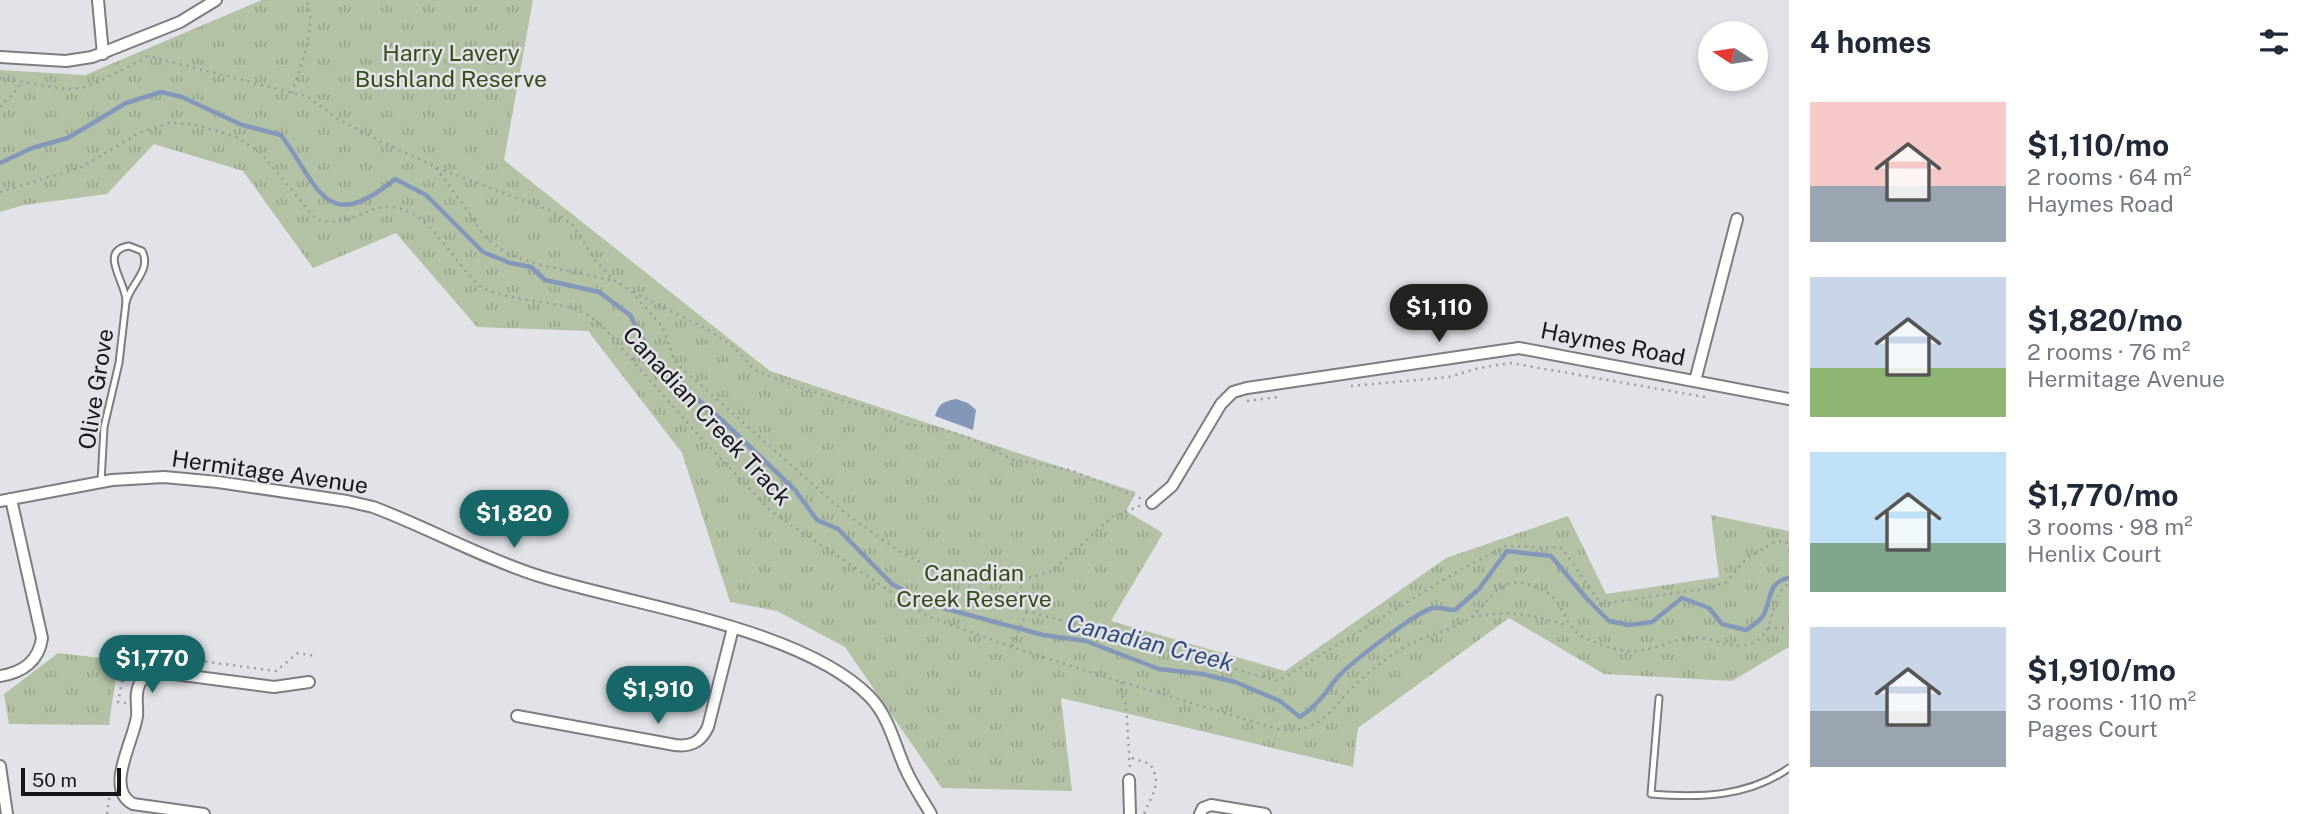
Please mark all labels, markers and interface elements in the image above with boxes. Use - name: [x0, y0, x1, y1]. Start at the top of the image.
- north arrow: [1698, 21, 1768, 91]
- map controls: [1698, 21, 1768, 91]
- icon: filters: [2255, 23, 2293, 61]
- text: 4 homes: [1810, 24, 1931, 60]
- park label: Harry Lavery Bushland Reserve: [355, 39, 547, 92]
- text: $1,110/mo: [2027, 127, 2169, 163]
- icon: home: [1866, 130, 1950, 214]
- text: 2 rooms · 64 m²: [2027, 163, 2191, 190]
- text: Haymes Road: [2027, 190, 2174, 217]
- pin: $1,110: [1382, 284, 1496, 344]
- text: $1,110: [1406, 293, 1472, 320]
- text: $1,820/mo: [2027, 302, 2183, 338]
- icon: home: [1866, 305, 1950, 389]
- street label: Haymes Road: [1539, 316, 1688, 371]
- street label: Canadian Creek Track: [618, 321, 797, 511]
- street label: Olive Grove: [73, 327, 118, 451]
- text: 2 rooms · 76 m²: [2027, 338, 2190, 365]
- text: Hermitage Avenue: [2027, 365, 2225, 392]
- street label: Hermitage Avenue: [170, 444, 370, 499]
- text: $1,770/mo: [2027, 477, 2178, 513]
- icon: home: [1866, 480, 1950, 564]
- pin: $1,820: [457, 490, 571, 550]
- text: $1,820: [476, 499, 552, 526]
- text: 3 rooms · 98 m²: [2027, 513, 2193, 540]
- text: Henlix Court: [2027, 540, 2162, 567]
- park label: Canadian Creek Reserve: [896, 559, 1052, 612]
- water label: Canadian Creek: [1064, 608, 1236, 676]
- pin: $1,770: [95, 636, 209, 695]
- text: $1,770: [115, 644, 189, 671]
- text: $1,910/mo: [2027, 652, 2176, 688]
- icon: home: [1866, 655, 1950, 739]
- pin: $1,910: [601, 666, 715, 726]
- text: $1,910: [622, 675, 694, 702]
- text: 3 rooms · 110 m²: [2027, 688, 2196, 715]
- text: Pages Court: [2027, 715, 2158, 742]
- scale bar: [21, 765, 121, 797]
- text: 50 m: [32, 769, 77, 791]

